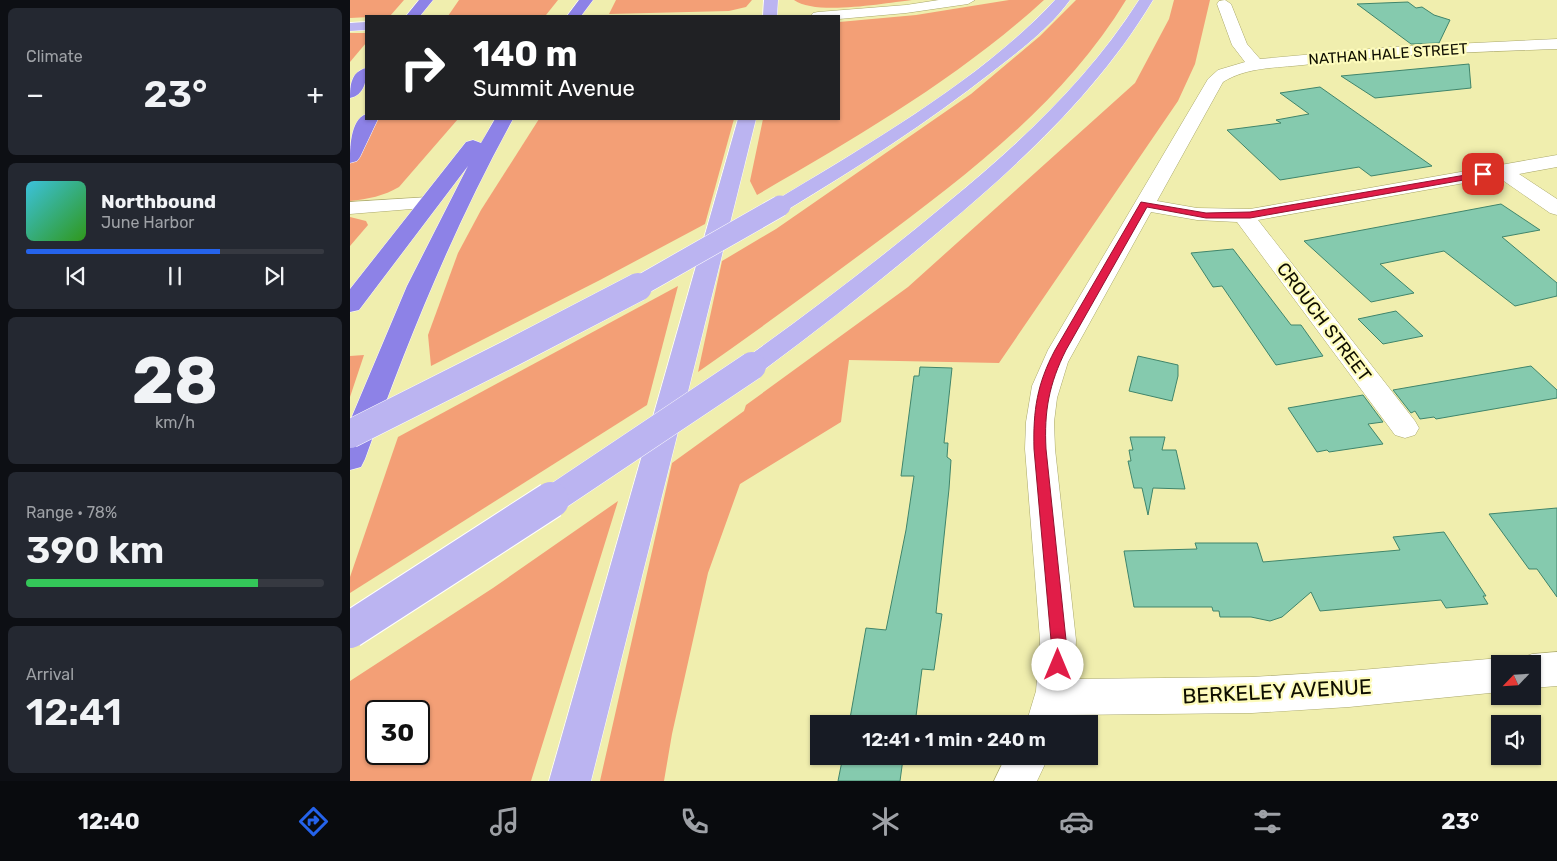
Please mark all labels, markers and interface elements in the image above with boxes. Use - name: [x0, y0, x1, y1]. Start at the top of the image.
- text: 140 m: [473, 33, 578, 75]
- icon: right: [390, 35, 455, 100]
- street label: NATHAN HALE STREET: [1308, 39, 1468, 69]
- text: Climate: [26, 47, 83, 66]
- text: 23°: [143, 71, 207, 117]
- text: Summit Avenue: [473, 75, 635, 102]
- text: −: [26, 78, 44, 111]
- text: +: [307, 78, 324, 111]
- pin: [1462, 153, 1504, 195]
- icon: arrive: [1469, 160, 1497, 188]
- text: Northbound: [101, 190, 216, 213]
- text: June Harbor: [101, 213, 194, 232]
- street label: CROUCH STREET: [1272, 258, 1376, 386]
- icon: previous: [62, 262, 90, 290]
- icon: pause: [161, 262, 189, 290]
- icon: next: [260, 262, 288, 290]
- text: 28: [132, 342, 218, 419]
- text: km/h: [155, 413, 195, 432]
- text: Range · 78%: [26, 503, 117, 522]
- text: 390 km: [26, 527, 164, 573]
- position arrow: [1031, 638, 1083, 690]
- north arrow: [1491, 655, 1541, 705]
- map controls: [1491, 655, 1541, 765]
- text: Arrival: [26, 665, 74, 684]
- street label: BERKELEY AVENUE: [1182, 674, 1372, 708]
- text: 12:41: [26, 689, 122, 735]
- speed limit sign: 30: [365, 700, 430, 765]
- button: sound: [1491, 715, 1541, 765]
- text: 12:41 · 1 min · 240 m: [862, 728, 1046, 751]
- icon: directions: [296, 804, 331, 839]
- icon: music: [487, 804, 522, 839]
- icon: phone: [677, 804, 712, 839]
- icon: climate: [868, 804, 903, 839]
- icon: car: [1059, 804, 1094, 839]
- icon: filters: [1250, 804, 1285, 839]
- text: 12:40: [78, 808, 140, 835]
- text: 23°: [1441, 808, 1479, 835]

